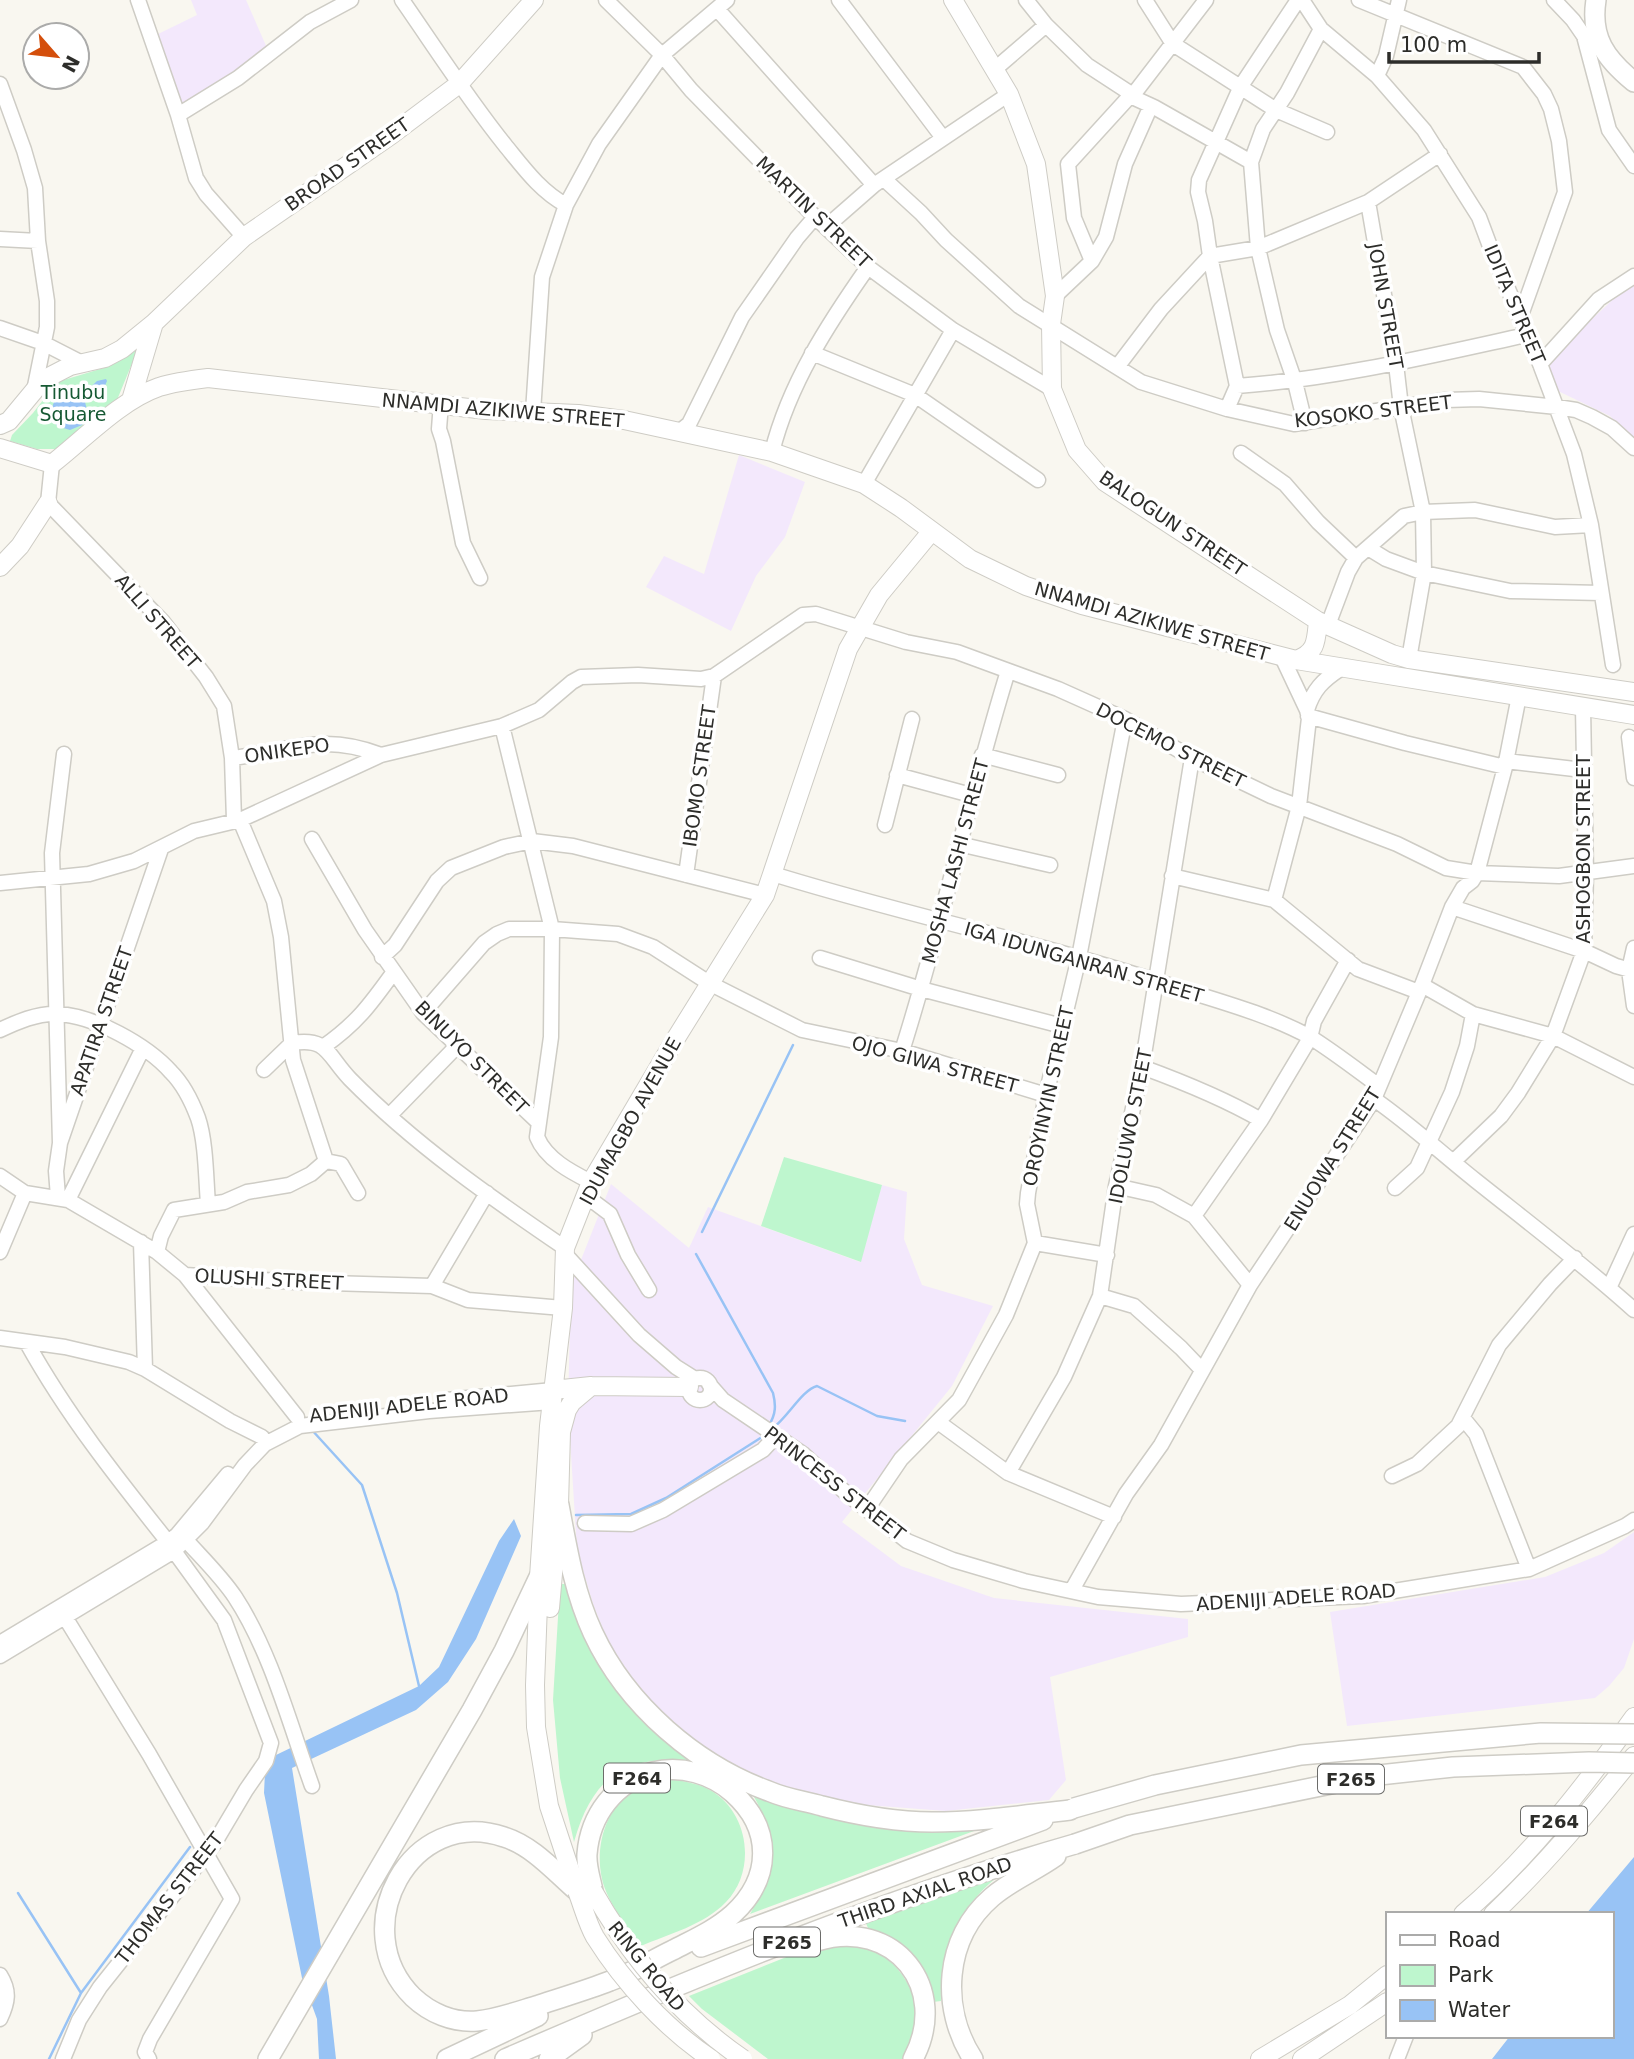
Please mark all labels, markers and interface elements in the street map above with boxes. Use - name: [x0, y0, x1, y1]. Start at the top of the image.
- north arrow: [21, 21, 91, 91]
- scale bar: [1389, 21, 1540, 65]
- text: 100 m: [1400, 33, 1467, 57]
- text: N: [58, 52, 84, 76]
- street label: BROAD STREET: [280, 113, 414, 215]
- street label: MARTIN STREET: [752, 152, 876, 273]
- street label: JOHN STREET: [1364, 240, 1408, 371]
- street label: IDITA STREET: [1480, 241, 1550, 367]
- park label: Tinubu Square: [40, 381, 106, 425]
- street label: NNAMDI AZIKIWE STREET: [381, 388, 625, 432]
- street label: KOSOKO STREET: [1293, 390, 1453, 432]
- street label: BALOGUN STREET: [1095, 466, 1251, 581]
- street label: ALLI STREET: [111, 569, 205, 673]
- street label: NNAMDI AZIKIWE STREET: [1032, 577, 1272, 665]
- street label: DOCEMO STREET: [1093, 698, 1250, 792]
- street label: IBOMO STREET: [678, 703, 720, 848]
- street label: ONIKEPO: [243, 733, 331, 767]
- street label: ASHOGBON STREET: [1572, 754, 1594, 944]
- street label: MOSHA LASHI STREET: [917, 756, 993, 966]
- street label: IGA IDUNGANRAN STREET: [962, 917, 1207, 1007]
- street label: APATIRA STREET: [65, 943, 137, 1098]
- street label: BINUYO STREET: [411, 996, 533, 1118]
- street label: OROYINYIN STREET: [1018, 1004, 1078, 1188]
- street label: OJO GIWA STREET: [849, 1031, 1021, 1097]
- street label: IDUMAGBO AVENUE: [575, 1033, 685, 1209]
- street label: IDOLUWO STEET: [1104, 1046, 1156, 1206]
- street label: ENUOWA STREET: [1279, 1083, 1385, 1235]
- street label: OLUSHI STREET: [194, 1264, 344, 1294]
- street label: ADENIJI ADELE ROAD: [308, 1384, 510, 1426]
- street label: PRINCESS STREET: [760, 1421, 910, 1545]
- street label: ADENIJI ADELE ROAD: [1195, 1579, 1397, 1615]
- road number: F264: [604, 1764, 670, 1792]
- road number: F265: [1318, 1764, 1384, 1794]
- road number: F264: [1521, 1807, 1587, 1836]
- street label: THOMAS STREET: [110, 1828, 227, 1969]
- street label: THIRD AXIAL ROAD: [834, 1852, 1015, 1932]
- legend: [1386, 1912, 1613, 2038]
- street label: RING ROAD: [604, 1917, 690, 2015]
- road number: F265: [754, 1928, 820, 1956]
- text: Road: [1448, 1928, 1501, 1952]
- text: Park: [1448, 1963, 1494, 1987]
- text: Water: [1448, 1998, 1510, 2022]

